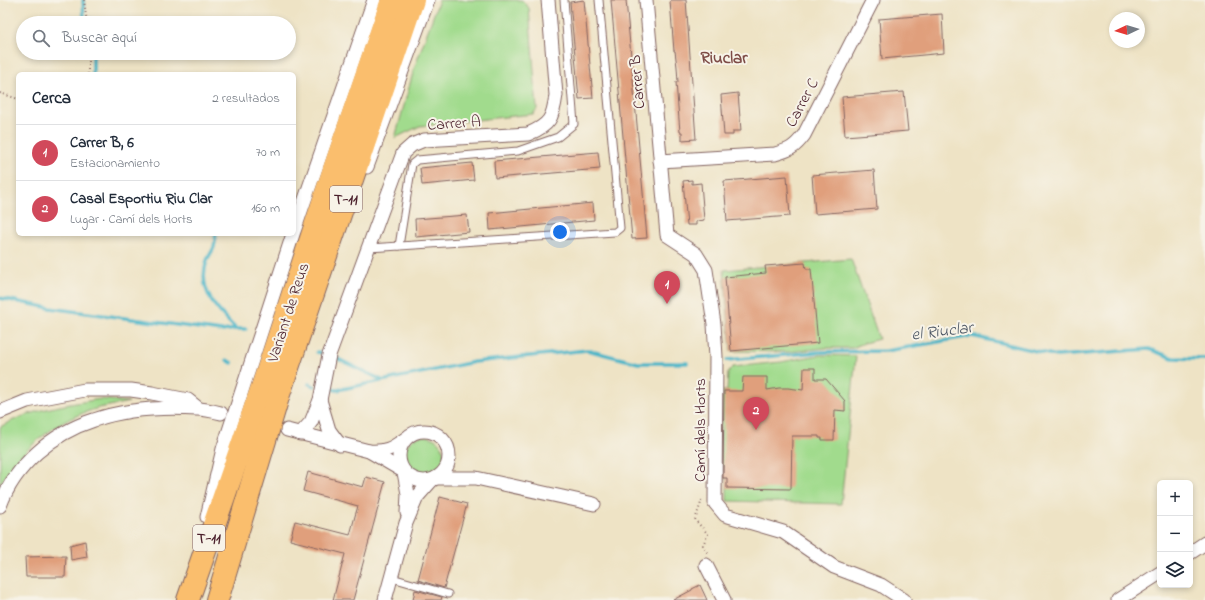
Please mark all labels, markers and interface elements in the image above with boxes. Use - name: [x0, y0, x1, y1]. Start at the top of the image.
- north arrow: [1109, 12, 1145, 48]
- search box: [16, 16, 296, 60]
- icon: search: [30, 27, 52, 49]
- text: Buscar aquí: [62, 27, 137, 49]
- district label: Riuclar: [701, 46, 748, 71]
- street label: Carrer B: [624, 54, 652, 110]
- street label: Carrer C: [780, 74, 826, 132]
- text: Cerca: [32, 86, 71, 111]
- text: 2 resultados: [212, 89, 280, 108]
- street label: Carrer A: [427, 110, 482, 138]
- text: Carrer B, 6: [70, 132, 134, 154]
- text: 1: [43, 143, 47, 162]
- text: 70 m: [256, 143, 280, 162]
- text: Estacionamiento: [70, 154, 160, 173]
- road number: T-11: [330, 186, 362, 212]
- text: Casal Esportiu Riu Clar: [70, 188, 213, 210]
- text: 2: [42, 199, 48, 218]
- text: 160 m: [251, 199, 280, 218]
- text: Lugar · Camí dels Horts: [70, 210, 193, 229]
- your location: [550, 222, 570, 242]
- street label: Variant de Reus: [261, 260, 316, 366]
- pin: 1: [654, 271, 680, 304]
- water label: el Riuclar: [910, 315, 977, 348]
- street label: Camí dels Horts: [689, 378, 713, 482]
- pin: 2: [743, 397, 769, 430]
- map controls: [1157, 480, 1193, 588]
- button: +: [1157, 480, 1193, 516]
- button: −: [1157, 516, 1193, 552]
- road number: T-11: [193, 525, 225, 551]
- button: layers: [1157, 552, 1193, 588]

